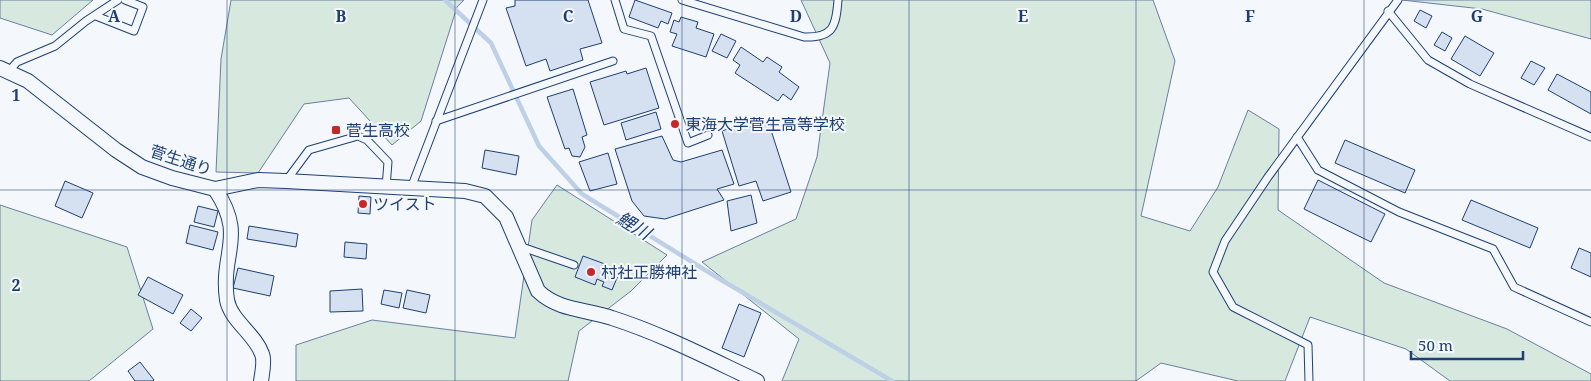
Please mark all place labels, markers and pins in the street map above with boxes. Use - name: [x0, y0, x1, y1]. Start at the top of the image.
- place label: 東海大学菅生高等学校: [685, 113, 845, 135]
- marker: 東海大学菅生高等学校: [669, 118, 681, 130]
- place label: 菅生高校: [346, 119, 410, 141]
- marker: 菅生高校: [330, 124, 342, 136]
- place label: ツイスト: [373, 193, 437, 215]
- marker: ツイスト: [357, 198, 369, 210]
- place label: 村社正勝神社: [601, 261, 697, 283]
- marker: 村社正勝神社: [585, 266, 597, 278]

